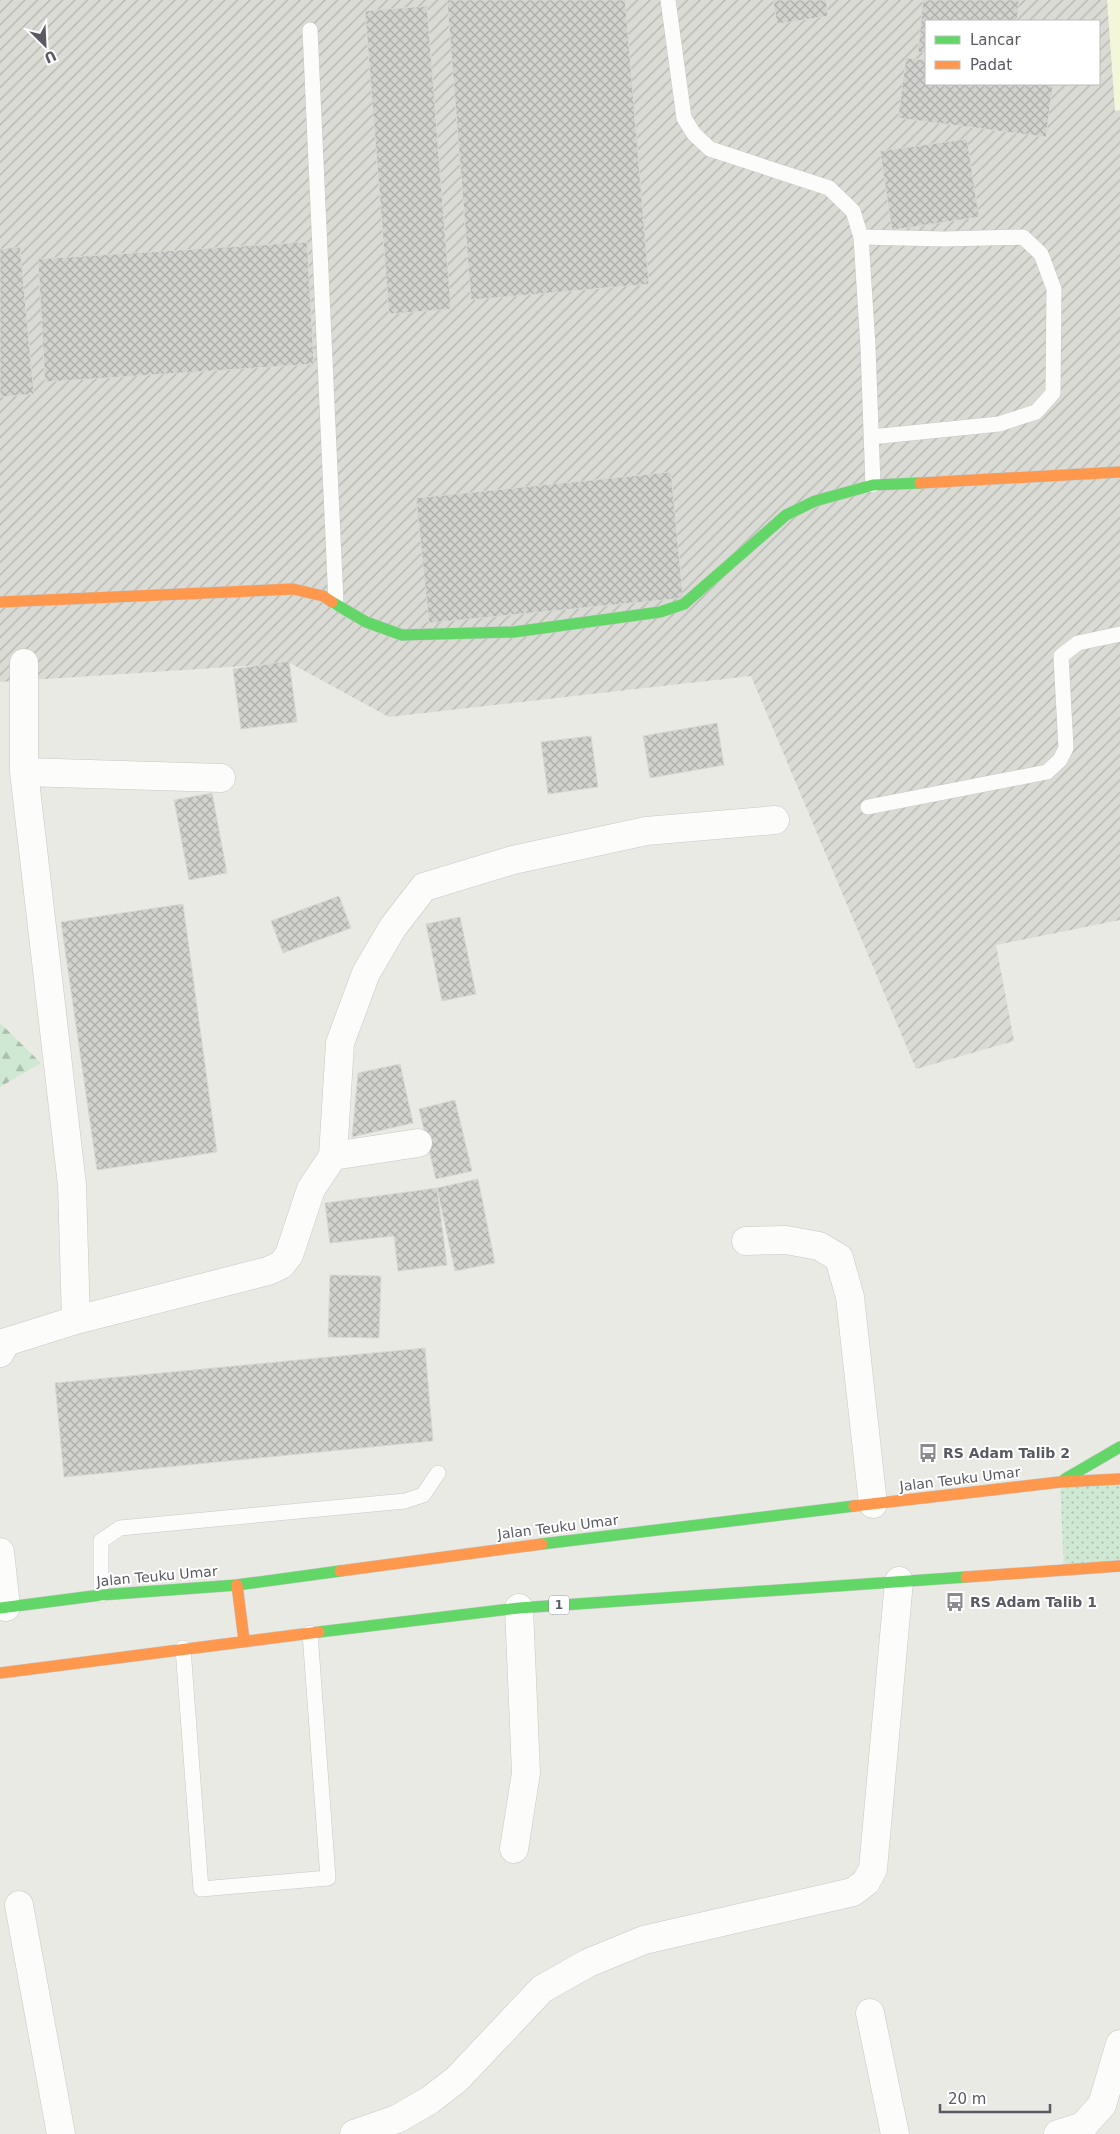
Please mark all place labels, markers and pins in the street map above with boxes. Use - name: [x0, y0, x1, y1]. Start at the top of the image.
- bus stop icon: RS Adam Talib 2: [917, 1442, 939, 1464]
- place label: RS Adam Talib 2: [943, 1445, 1070, 1461]
- bus stop icon: RS Adam Talib 1: [944, 1591, 966, 1613]
- place label: RS Adam Talib 1: [970, 1594, 1097, 1610]

